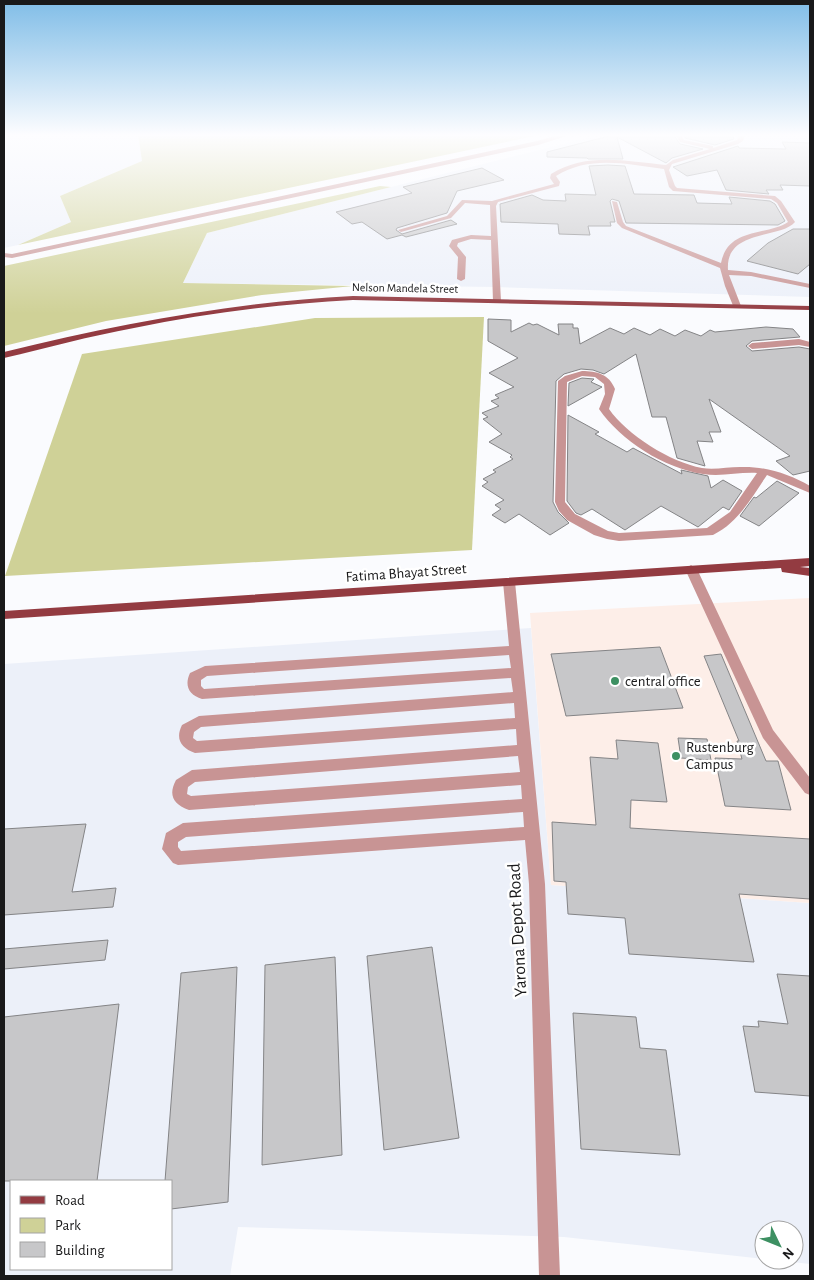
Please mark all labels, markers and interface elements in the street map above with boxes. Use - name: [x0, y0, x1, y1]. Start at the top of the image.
- street label: Nelson Mandela Street: [352, 281, 458, 295]
- street label: Fatima Bhayat Street: [345, 561, 467, 585]
- place label: central office: [625, 674, 701, 689]
- marker: central office: [609, 675, 621, 687]
- place label: Rustenburg Campus: [686, 740, 755, 772]
- marker: Rustenburg Campus: [670, 750, 682, 762]
- street label: Yarona Depot Road: [506, 863, 530, 997]
- legend: [10, 1180, 172, 1270]
- text: Road: [55, 1193, 85, 1208]
- text: Park: [55, 1218, 81, 1233]
- north arrow: [754, 1220, 804, 1270]
- text: Building: [55, 1243, 105, 1258]
- text: N: [779, 1245, 796, 1262]

